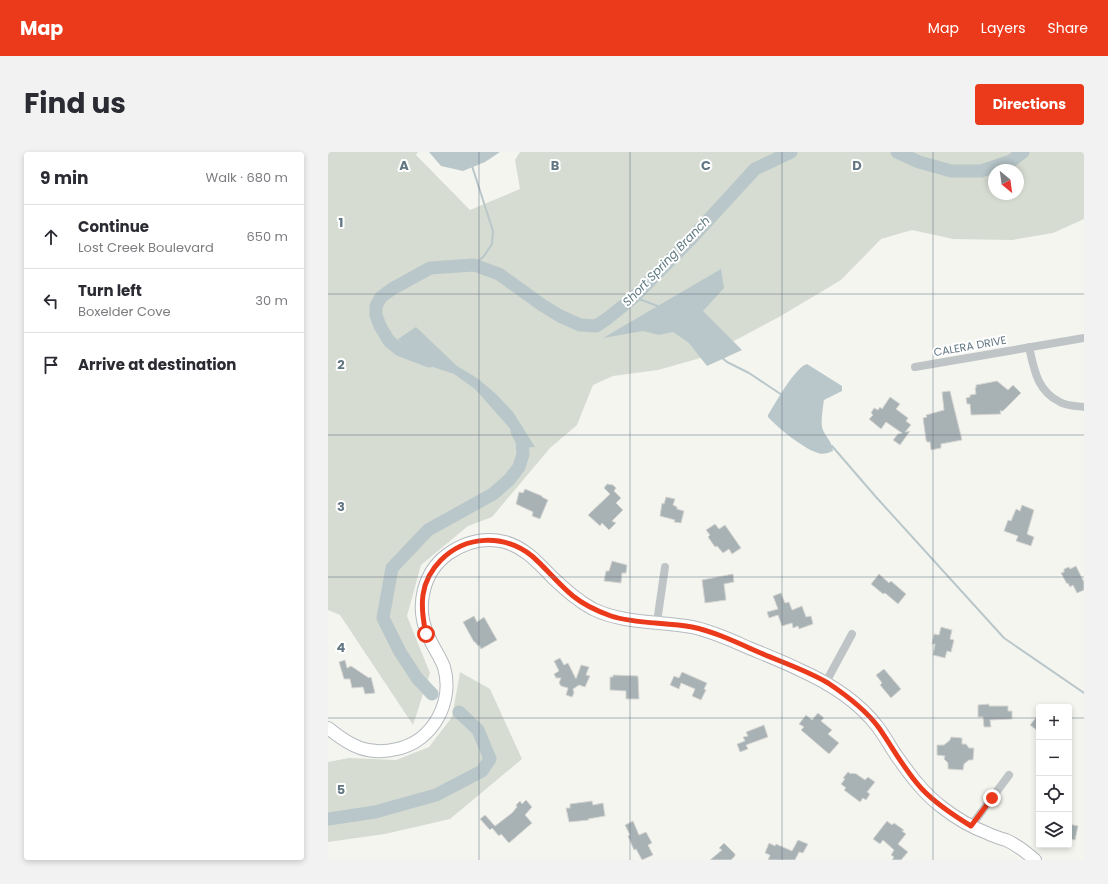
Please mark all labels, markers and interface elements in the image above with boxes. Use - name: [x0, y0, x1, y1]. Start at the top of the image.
- text: Map: [20, 15, 63, 42]
- text: Map: [928, 18, 959, 38]
- text: Layers: [981, 18, 1025, 38]
- text: Share: [1047, 18, 1088, 38]
- text: Find us: [24, 84, 126, 123]
- button: Directions: [975, 84, 1084, 125]
- text: A: [399, 156, 409, 175]
- text: B: [551, 156, 560, 175]
- text: C: [701, 156, 711, 175]
- text: D: [852, 156, 862, 175]
- north arrow: [988, 164, 1024, 200]
- text: 9 min: [40, 166, 89, 190]
- text: Walk · 680 m: [205, 168, 288, 187]
- water label: Short Spring Branch: [618, 212, 714, 310]
- text: 1: [339, 213, 343, 232]
- text: Continue: [78, 216, 149, 237]
- icon: ahead: [40, 226, 62, 248]
- text: 650 m: [247, 227, 288, 246]
- text: Lost Creek Boulevard: [78, 238, 214, 257]
- text: Turn left: [78, 280, 142, 301]
- icon: left: [40, 290, 62, 312]
- text: 30 m: [255, 291, 288, 310]
- text: Boxelder Cove: [78, 302, 171, 321]
- street label: CALERA DRIVE: [932, 332, 1008, 360]
- icon: arrive: [40, 354, 62, 376]
- text: Arrive at destination: [78, 354, 236, 375]
- text: 2: [337, 355, 345, 374]
- text: 3: [337, 497, 345, 516]
- route start: [417, 625, 435, 643]
- text: 4: [337, 638, 346, 657]
- map controls: [1036, 704, 1072, 848]
- button: +: [1036, 704, 1072, 740]
- button: −: [1036, 740, 1072, 776]
- button: locate: [1036, 776, 1072, 812]
- text: 5: [337, 780, 345, 799]
- route end: [983, 789, 1001, 807]
- button: layers: [1036, 812, 1072, 848]

